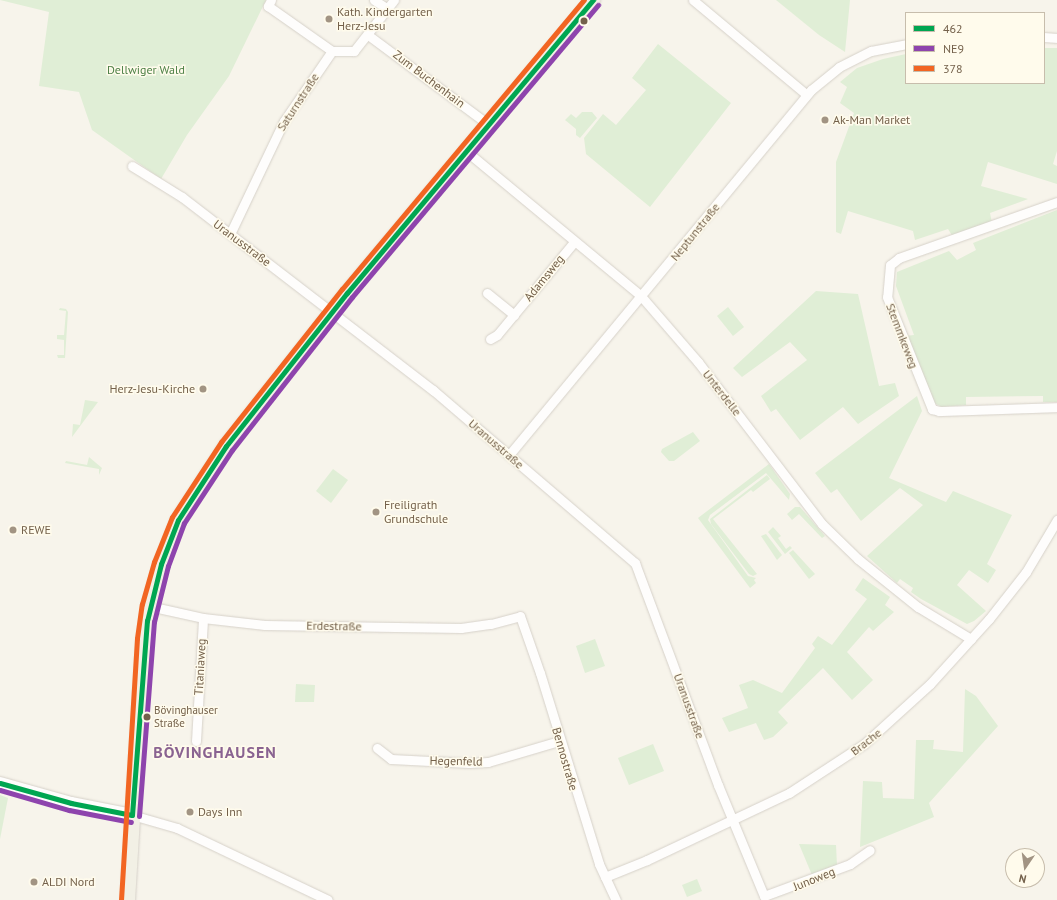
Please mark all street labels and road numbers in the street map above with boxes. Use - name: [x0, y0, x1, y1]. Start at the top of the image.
- street label: Zum Buchenhain: [390, 47, 468, 111]
- street label: Saturnstraße: [274, 70, 322, 134]
- street label: Neptunstraße: [667, 200, 723, 264]
- street label: Uranusstraße: [210, 217, 274, 269]
- street label: Adamsweg: [521, 252, 567, 304]
- street label: Stemmkeweg: [883, 301, 921, 371]
- street label: Unterdelle: [700, 367, 744, 419]
- street label: Uranusstraße: [466, 416, 526, 472]
- street label: Erdestraße: [306, 618, 362, 634]
- street label: Titaniaweg: [191, 638, 209, 696]
- street label: Uranusstraße: [671, 671, 707, 741]
- street label: Bennostraße: [549, 726, 581, 792]
- street label: Brache: [848, 726, 884, 758]
- street label: Hegenfeld: [429, 753, 483, 769]
- street label: Junoweg: [791, 864, 837, 894]

